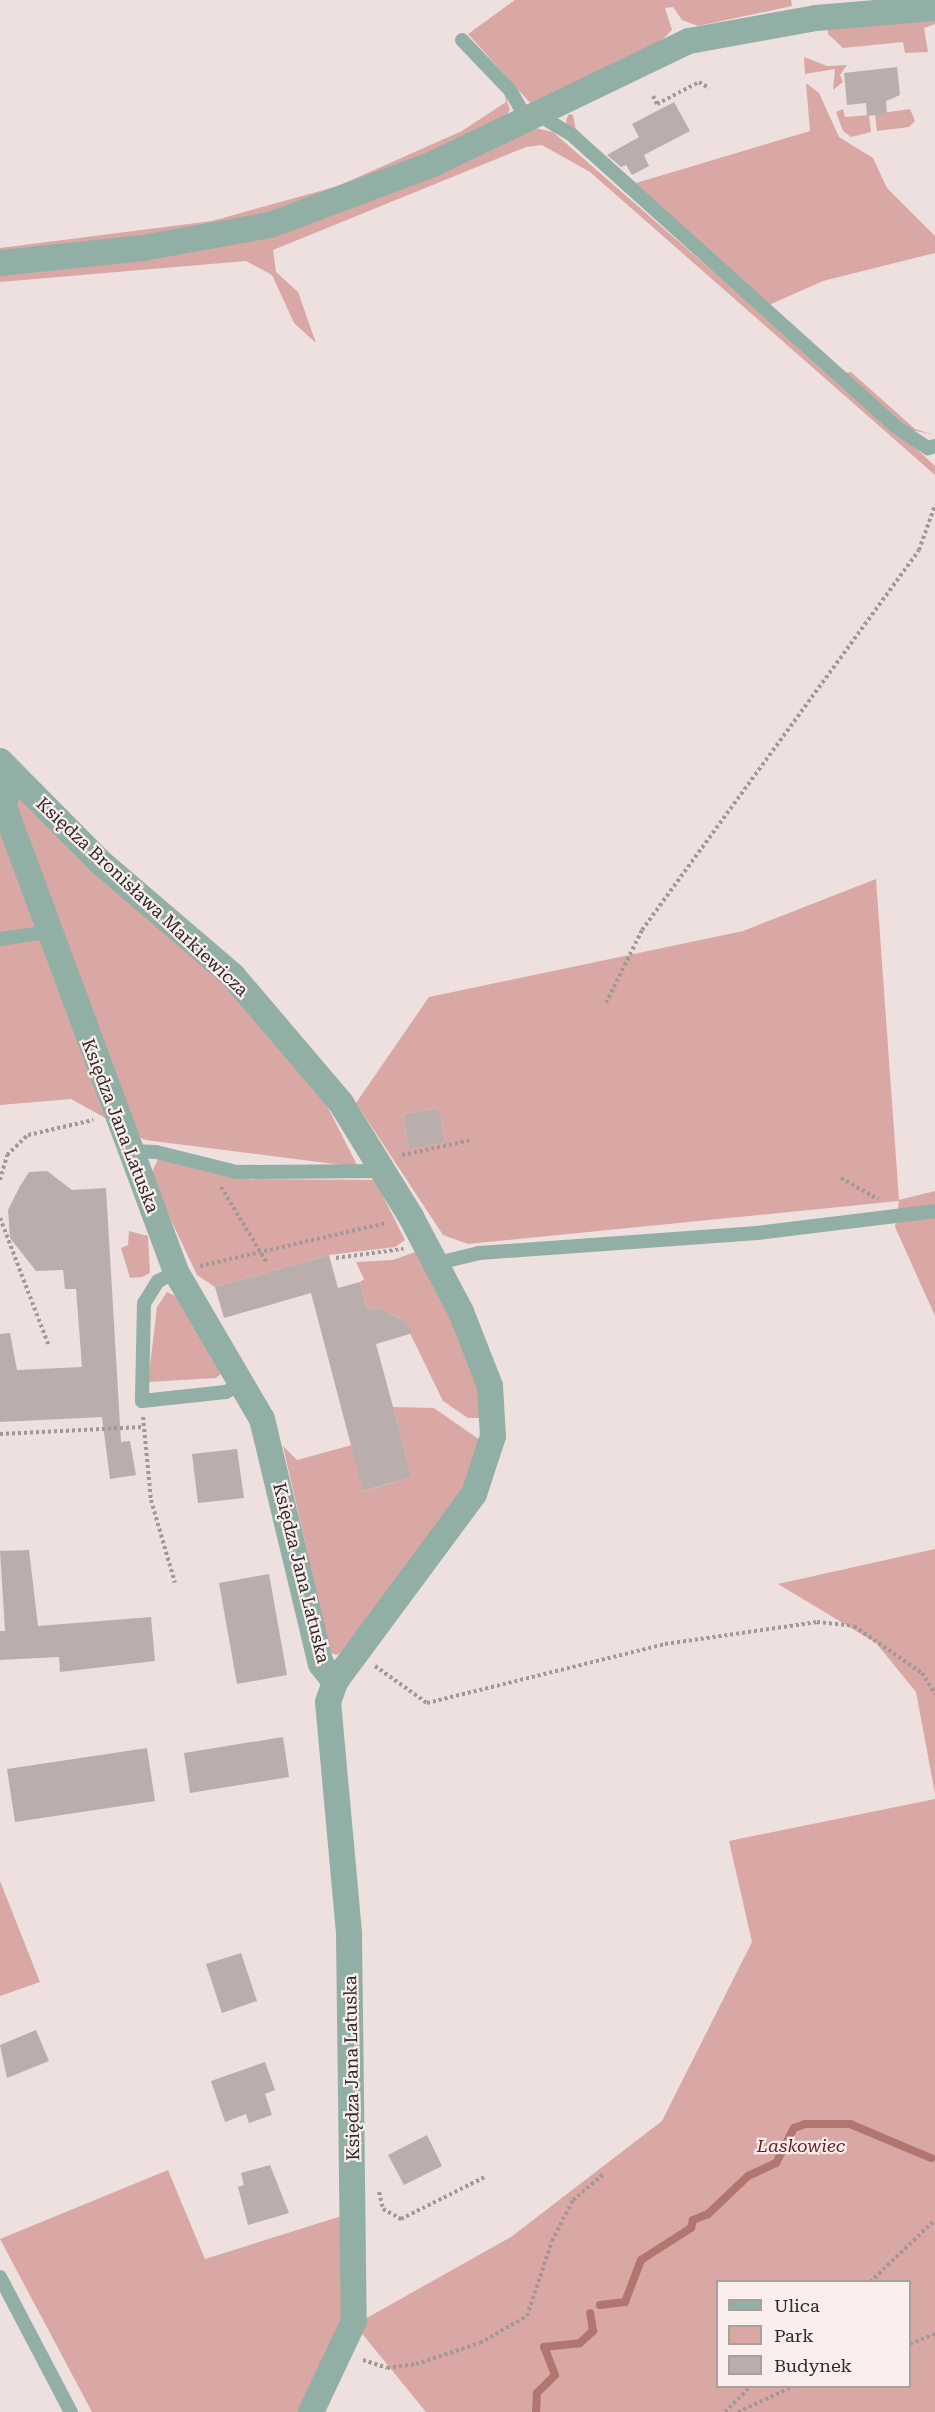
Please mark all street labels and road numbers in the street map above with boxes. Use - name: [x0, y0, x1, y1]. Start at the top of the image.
- street label: Księdza Bronisława Markiewicza: [32, 793, 252, 1001]
- street label: Księdza Jana Latuska: [77, 1036, 163, 1216]
- street label: Księdza Jana Latuska: [268, 1481, 334, 1665]
- street label: Księdza Jana Latuska: [340, 1975, 364, 2161]

